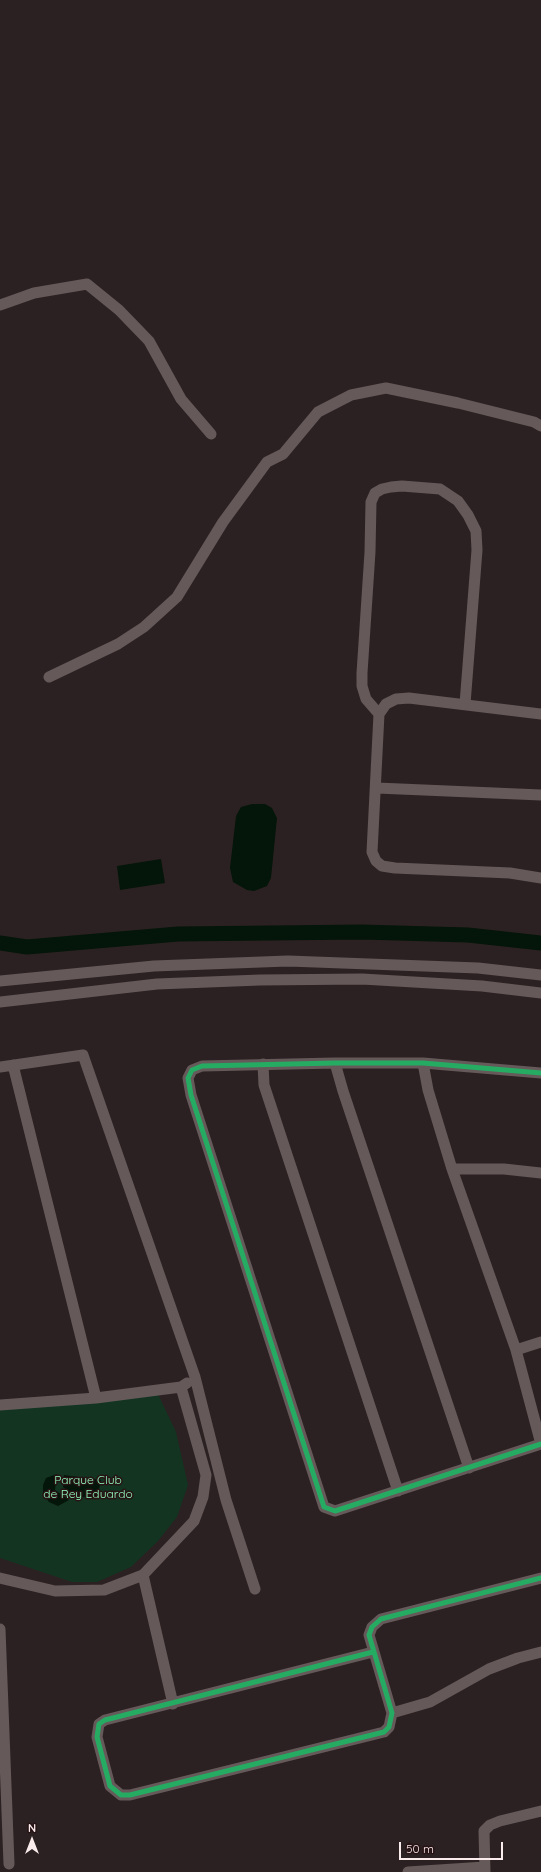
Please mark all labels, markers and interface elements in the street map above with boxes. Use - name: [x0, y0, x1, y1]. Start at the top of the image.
- park label: Parque Club de Rey Eduardo: [43, 1473, 133, 1501]
- north arrow: [12, 1820, 52, 1860]
- text: N: [28, 1821, 36, 1835]
- scale bar: [401, 1834, 505, 1860]
- text: 50 m: [406, 1841, 434, 1856]

